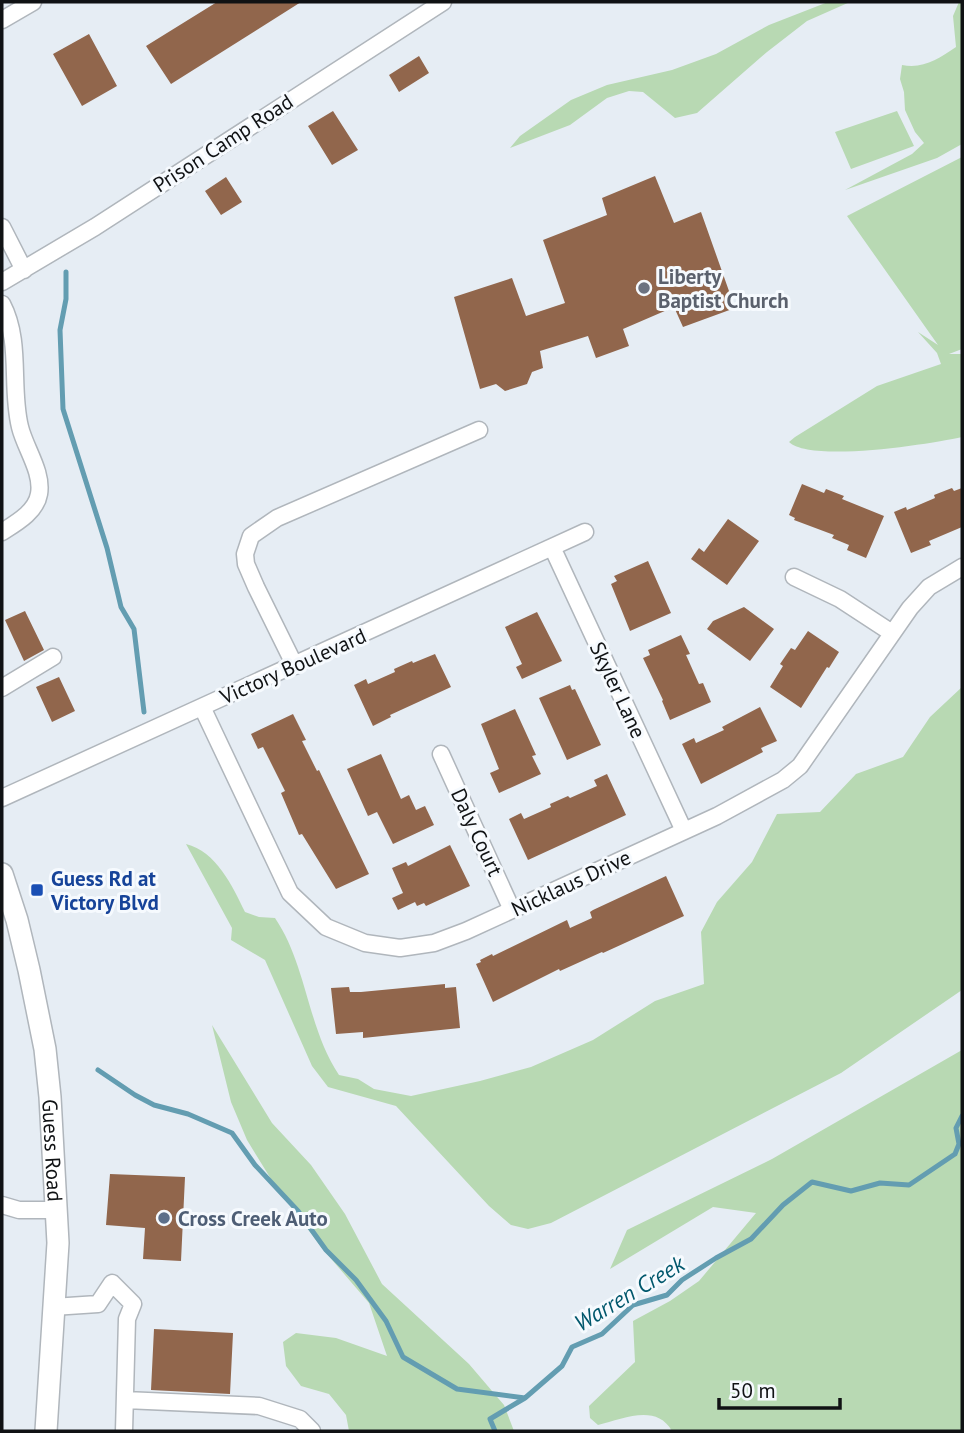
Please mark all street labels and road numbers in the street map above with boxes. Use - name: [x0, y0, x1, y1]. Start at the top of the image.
- street label: Prison Camp Road: [148, 88, 298, 198]
- street label: Victory Boulevard: [215, 622, 370, 711]
- street label: Skyler Lane: [584, 637, 652, 743]
- street label: Daly Court: [445, 784, 509, 880]
- street label: Nicklaus Drive: [507, 844, 635, 922]
- street label: Guess Road: [37, 1098, 69, 1202]

